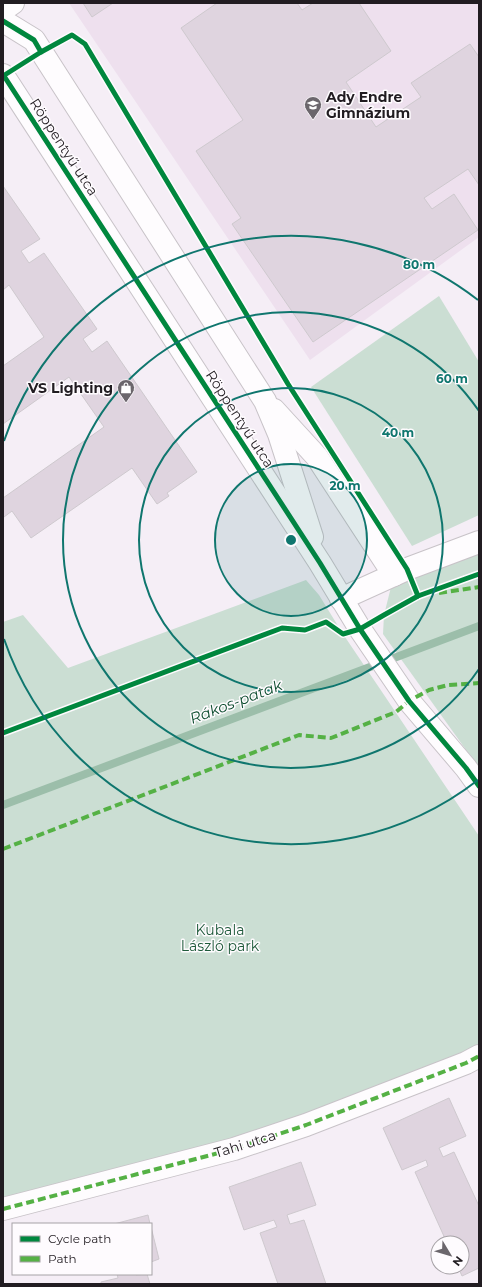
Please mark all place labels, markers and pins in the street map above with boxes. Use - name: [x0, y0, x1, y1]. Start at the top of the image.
- place label: Ady Endre Gimnázium: [325, 88, 410, 122]
- school or university icon: Ady Endre Gimnázium: [303, 95, 323, 120]
- shop icon: VS Lighting: [116, 378, 136, 403]
- place label: VS Lighting: [27, 379, 113, 397]
- centre of rings: [284, 533, 298, 547]

